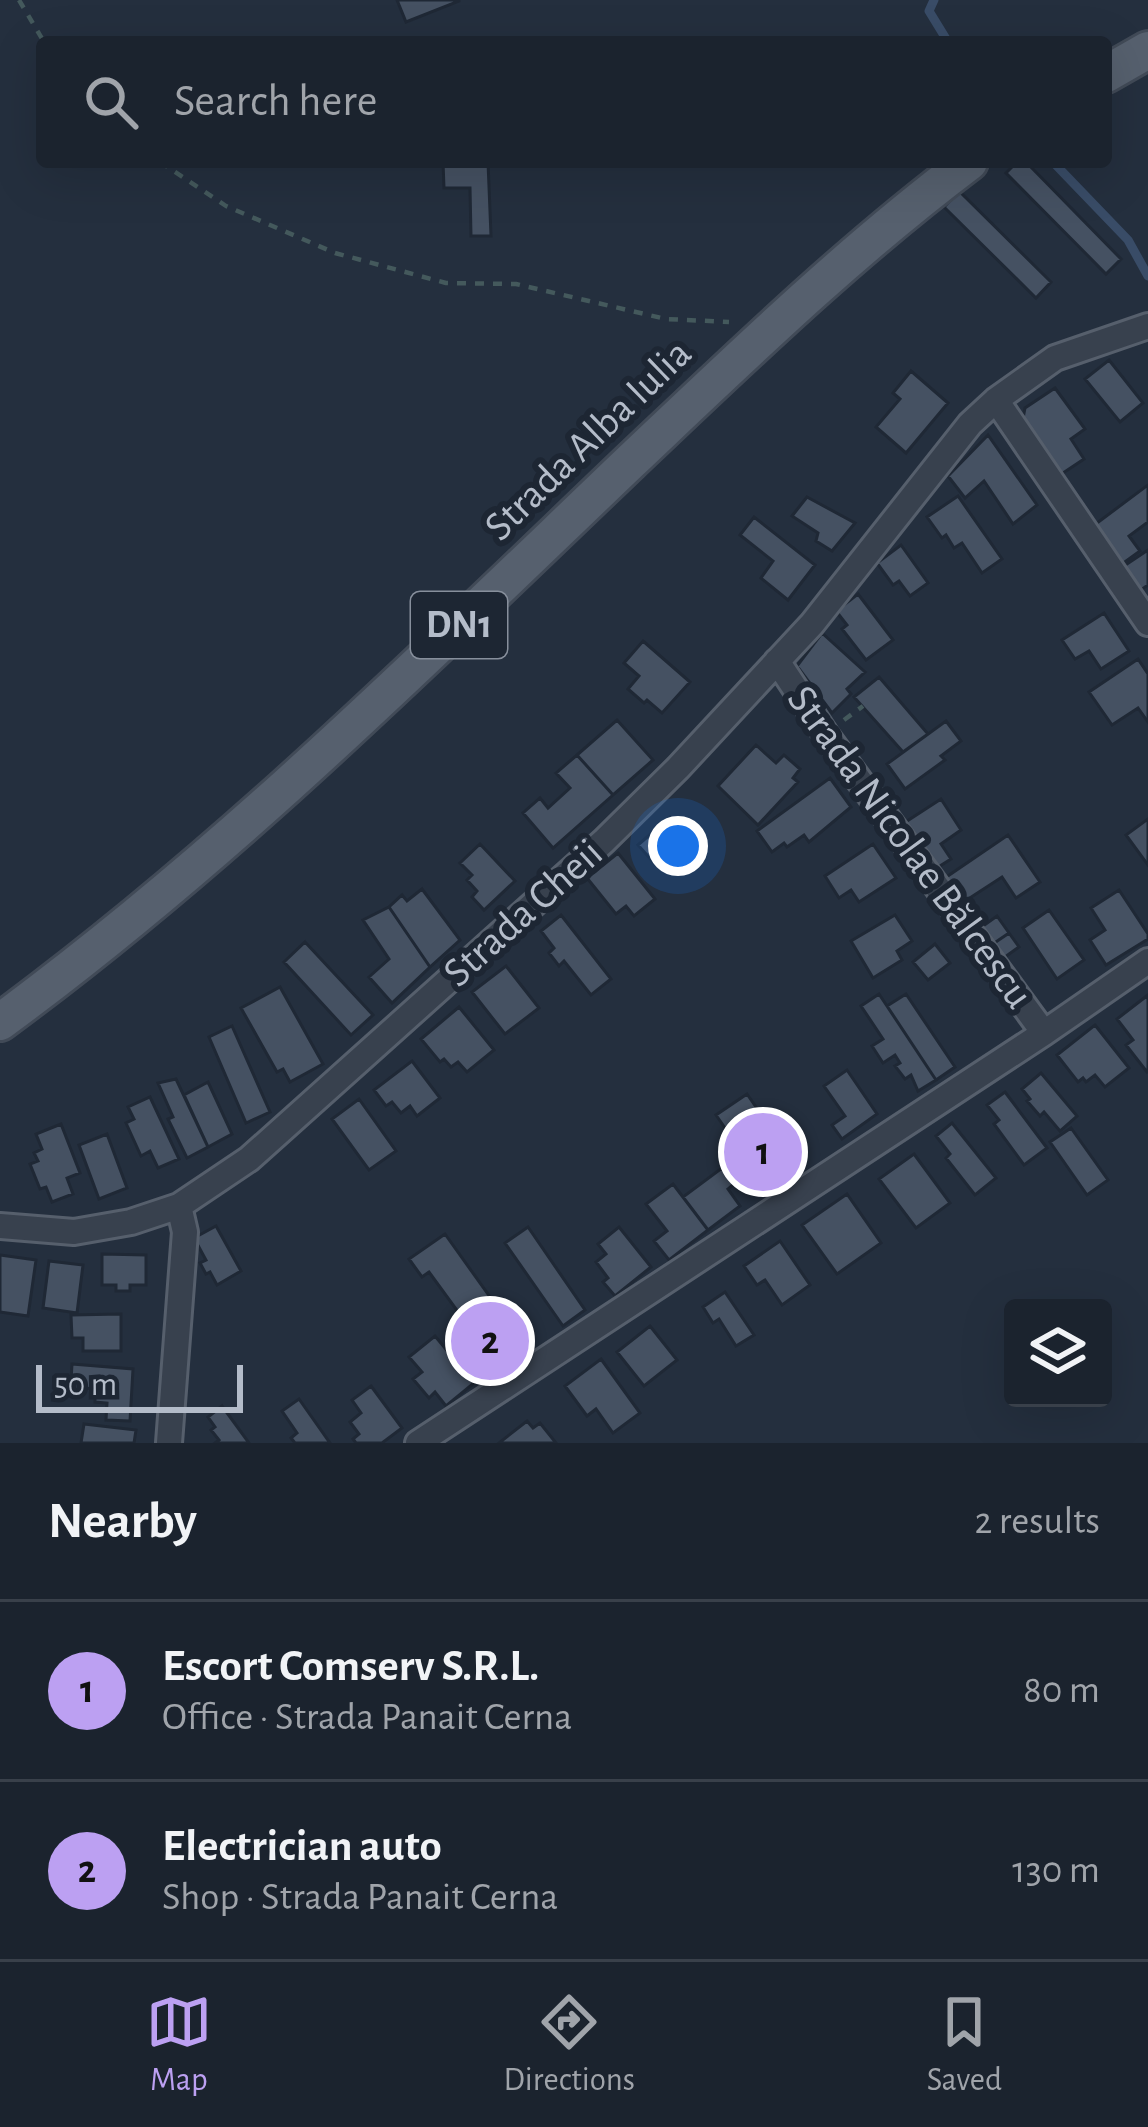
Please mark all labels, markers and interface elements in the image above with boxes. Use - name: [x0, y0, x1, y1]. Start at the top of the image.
- search box: [36, 36, 1112, 168]
- icon: search: [78, 69, 144, 135]
- text: Search here: [174, 79, 377, 124]
- street label: Strada Alba Iulia: [477, 332, 699, 548]
- road number: DN1: [411, 592, 507, 658]
- street label: Strada Nicolae Bălcescu: [779, 678, 1041, 1016]
- your location: [648, 816, 708, 876]
- street label: Strada Cheii: [436, 831, 610, 995]
- pin: 1: [724, 1107, 802, 1197]
- pin: 2: [451, 1296, 529, 1386]
- map controls: [1004, 1299, 1112, 1407]
- button: layers: [1004, 1299, 1112, 1407]
- scale bar: [36, 1359, 243, 1412]
- text: 50 m: [54, 1369, 117, 1402]
- text: Nearby: [48, 1496, 197, 1547]
- text: 2 results: [974, 1502, 1100, 1541]
- text: Escort Comserv S.R.L.: [162, 1644, 539, 1689]
- text: 1: [80, 1671, 94, 1710]
- text: 80 m: [1023, 1671, 1100, 1710]
- text: Office · Strada Panait Cerna: [162, 1698, 572, 1737]
- text: Electrician auto: [162, 1824, 442, 1869]
- text: 2: [78, 1851, 96, 1890]
- text: 130 m: [1012, 1851, 1100, 1890]
- text: Shop · Strada Panait Cerna: [162, 1878, 558, 1917]
- tab: Map: [146, 1989, 212, 2101]
- tab: Directions: [503, 1989, 635, 2101]
- tab: Saved: [927, 1989, 1002, 2101]

